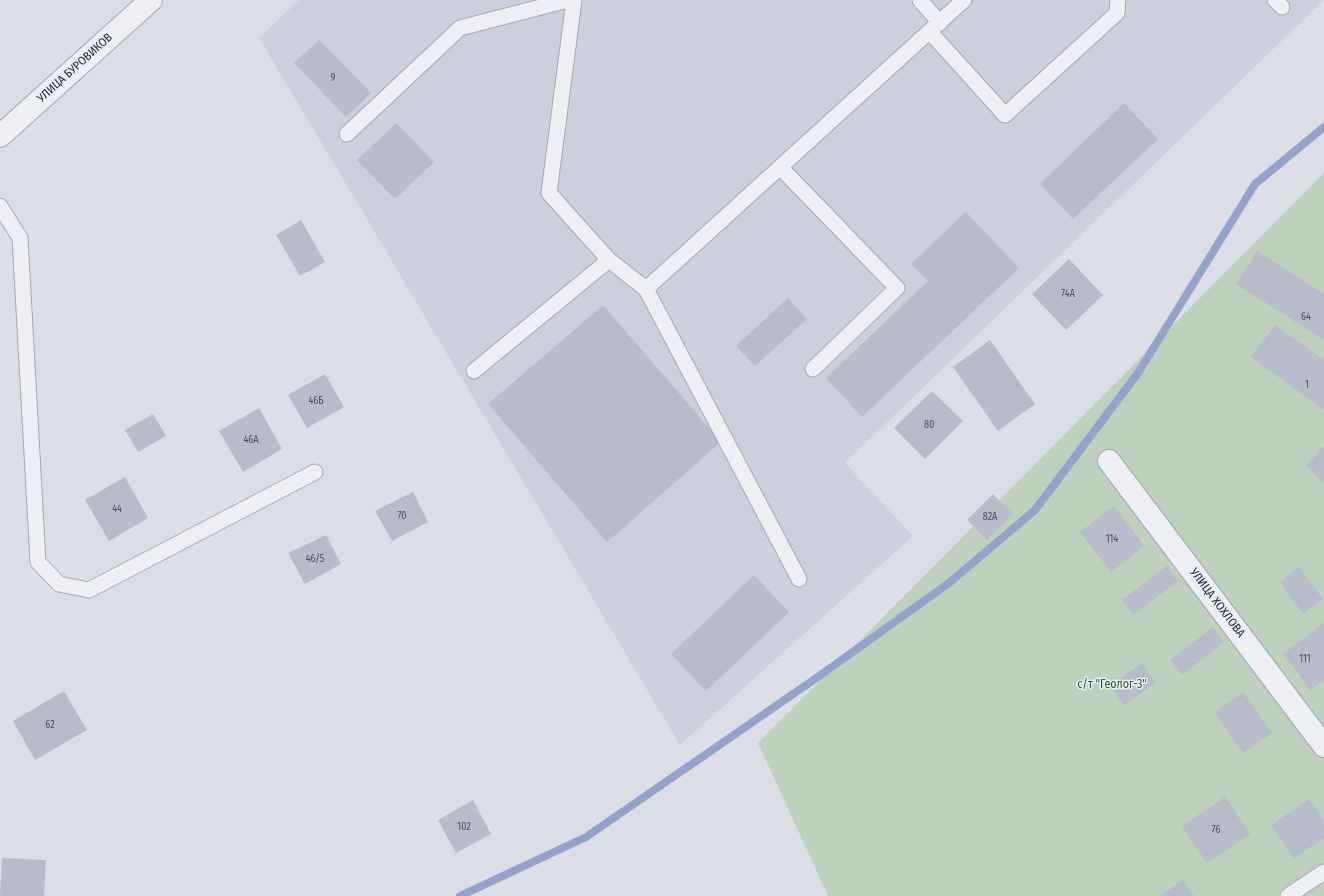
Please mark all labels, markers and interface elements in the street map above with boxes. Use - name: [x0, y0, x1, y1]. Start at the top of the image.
- street label: УЛИЦА БУРОВИКОВ: [34, 30, 116, 106]
- house number: 9: [331, 72, 335, 84]
- house number: 74А: [1061, 288, 1075, 300]
- house number: 64: [1301, 311, 1311, 323]
- house number: 1: [1305, 379, 1309, 391]
- house number: 46Б: [308, 395, 324, 407]
- house number: 80: [924, 419, 934, 431]
- house number: 46А: [243, 434, 259, 446]
- house number: 44: [112, 503, 122, 515]
- house number: 70: [397, 510, 407, 522]
- house number: 82А: [983, 511, 997, 523]
- house number: 114: [1106, 533, 1118, 545]
- house number: 46/5: [306, 553, 324, 565]
- street label: УЛИЦА ХОХЛОВА: [1186, 566, 1248, 640]
- house number: 111: [1299, 653, 1311, 665]
- park label: с/т "Геолог-3": [1077, 678, 1147, 692]
- house number: 62: [45, 719, 55, 731]
- house number: 102: [457, 821, 471, 833]
- house number: 76: [1212, 824, 1220, 836]

